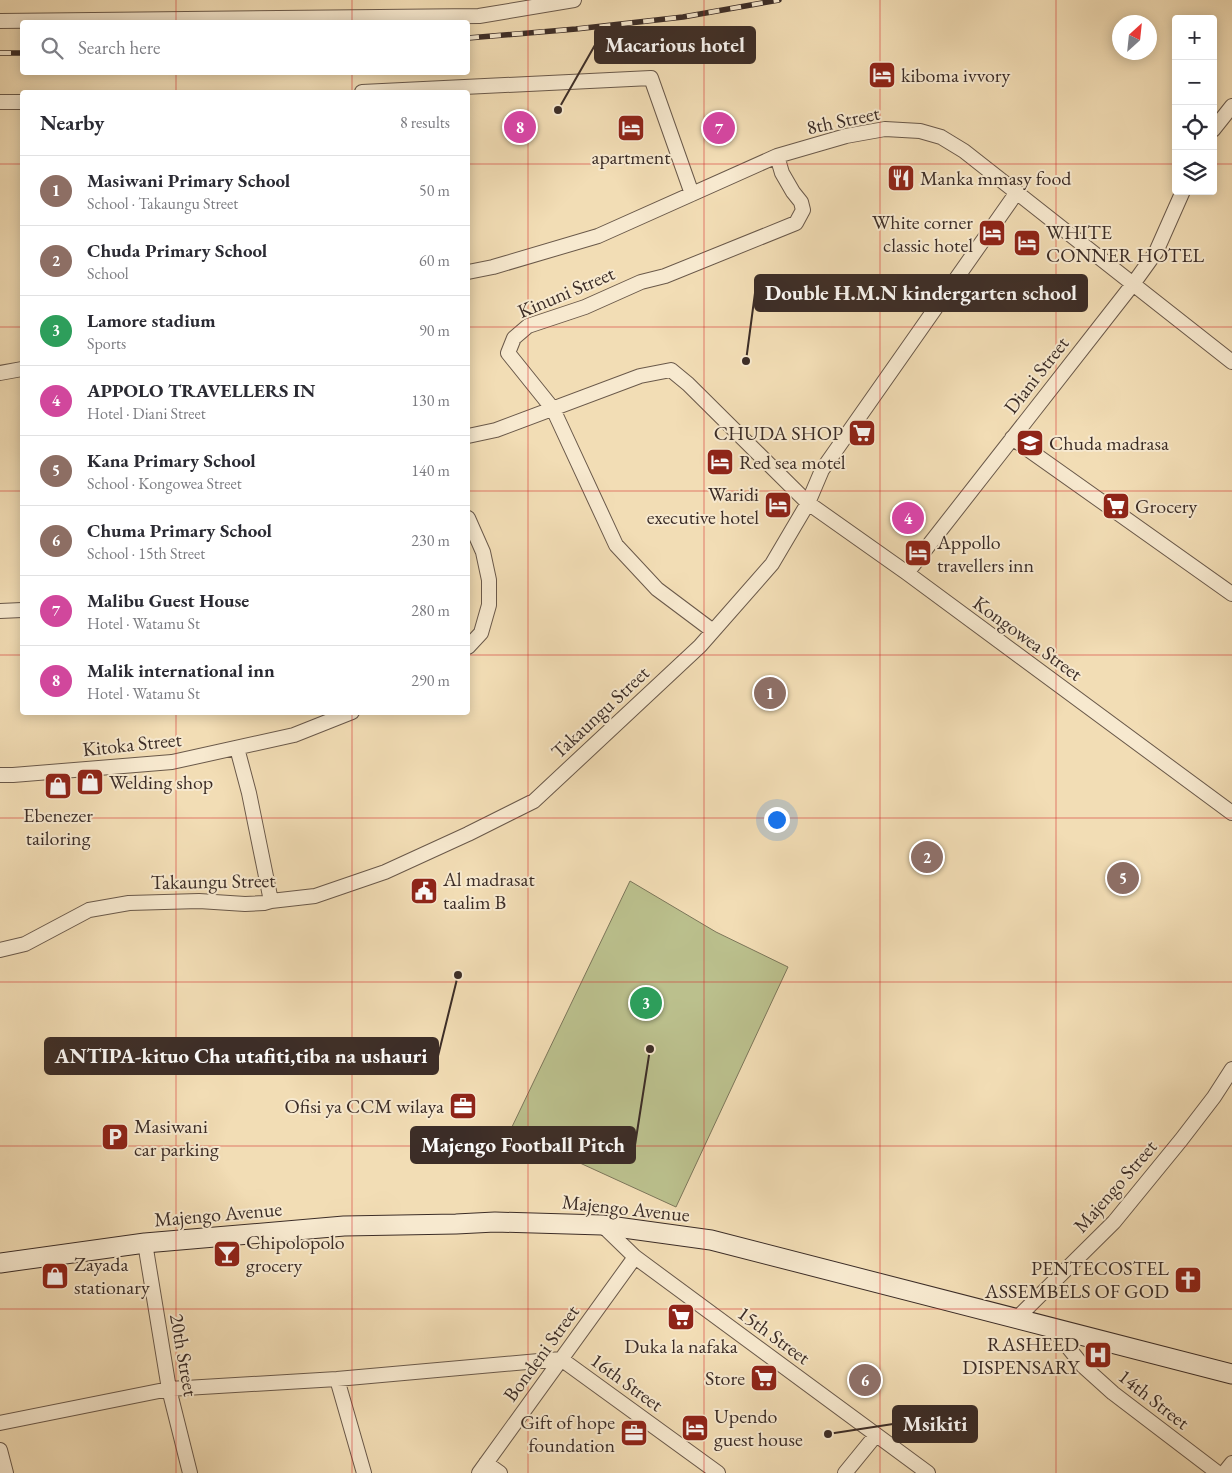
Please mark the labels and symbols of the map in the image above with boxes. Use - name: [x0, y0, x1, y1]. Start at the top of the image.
- north arrow: [1112, 15, 1157, 60]
- callout: Macarious hotel: [595, 27, 755, 63]
- text: Macarious hotel: [605, 31, 745, 58]
- hotel icon: kiboma ivvory: [867, 60, 897, 90]
- place label: kiboma ivvory: [901, 62, 1011, 88]
- street label: 8th Street: [804, 99, 883, 140]
- pin: 8: [504, 108, 536, 146]
- pin: 7: [703, 109, 735, 147]
- hotel icon: apartment: [616, 113, 646, 143]
- place label: apartment: [591, 144, 671, 170]
- restaurant icon: Manka mmasy food: [886, 163, 916, 193]
- place label: Manka mmasy food: [920, 165, 1072, 191]
- place label: White corner classic hotel: [872, 209, 973, 258]
- hotel icon: White corner classic hotel: [977, 218, 1007, 248]
- place label: WHITE CONNER HOTEL: [1046, 219, 1204, 268]
- hotel icon: WHITE CONNER HOTEL: [1012, 228, 1042, 258]
- street label: Kinuni Street: [514, 260, 619, 324]
- callout: Double H.M.N kindergarten school: [755, 275, 1087, 311]
- text: Double H.M.N kindergarten school: [765, 279, 1077, 306]
- street label: Diani Street: [998, 330, 1075, 419]
- supermarket icon: CHUDA SHOP: [847, 418, 877, 448]
- place label: CHUDA SHOP: [714, 420, 843, 446]
- school or university icon: Chuda madrasa: [1015, 428, 1045, 458]
- place label: Chuda madrasa: [1049, 430, 1169, 456]
- hotel icon: Red sea motel: [705, 447, 735, 477]
- place label: Red sea motel: [739, 449, 846, 475]
- place label: Waridi executive hotel: [647, 481, 759, 530]
- hotel icon: Waridi executive hotel: [763, 490, 793, 520]
- supermarket icon: Grocery: [1101, 491, 1131, 521]
- place label: Grocery: [1135, 493, 1197, 519]
- pin: 4: [892, 499, 924, 537]
- place label: Appollo travellers inn: [936, 529, 1035, 578]
- hotel icon: Appollo travellers inn: [903, 538, 933, 568]
- street label: Kongowea Street: [968, 589, 1089, 687]
- street label: Takaungu Street: [545, 659, 655, 764]
- pin: 1: [754, 674, 786, 712]
- street label: Kitoka Street: [81, 726, 184, 762]
- shop icon: Welding shop: [75, 767, 105, 797]
- place label: Welding shop: [109, 769, 213, 795]
- shop icon: Ebenezer tailoring: [43, 771, 73, 801]
- place label: Ebenezer tailoring: [23, 802, 93, 851]
- your location: [764, 807, 790, 833]
- pin: 2: [911, 838, 943, 876]
- pin: 5: [1107, 859, 1139, 897]
- place label: Al madrasat taalim B: [442, 866, 535, 915]
- street label: Takaungu Street: [150, 867, 276, 895]
- public building icon: Al madrasat taalim B: [409, 876, 439, 906]
- pin: 3: [630, 984, 662, 1022]
- callout: ANTIPA-kituo Cha utafiti,tiba na ushauri: [45, 1038, 438, 1074]
- text: ANTIPA-kituo Cha utafiti,tiba na ushauri: [54, 1042, 427, 1069]
- office icon: Ofisi ya CCM wilaya: [448, 1091, 478, 1121]
- place label: Ofisi ya CCM wilaya: [285, 1093, 444, 1119]
- place label: Masiwani car parking: [134, 1113, 219, 1162]
- parking icon: Masiwani car parking: [100, 1122, 130, 1152]
- callout: Majengo Football Pitch: [411, 1127, 635, 1163]
- text: Majengo Football Pitch: [421, 1131, 625, 1158]
- street label: Majengo Street: [1068, 1134, 1163, 1238]
- street label: Majengo Avenue: [561, 1188, 691, 1228]
- street label: Majengo Avenue: [153, 1195, 283, 1233]
- place label: Chipolopolo grocery: [246, 1229, 345, 1278]
- bar icon: Chipolopolo grocery: [212, 1239, 242, 1269]
- place label: Zayada stationary: [74, 1251, 150, 1300]
- place label: PENTECOSTEL ASSEMBELS OF GOD: [984, 1255, 1169, 1304]
- shop icon: Zayada stationary: [40, 1261, 70, 1291]
- church icon: PENTECOSTEL ASSEMBELS OF GOD: [1173, 1265, 1203, 1295]
- street label: Bondeni Street: [497, 1299, 585, 1407]
- street label: 15th Street: [732, 1300, 816, 1371]
- supermarket icon: Duka la nafaka: [666, 1302, 696, 1332]
- street label: 20th Street: [164, 1312, 204, 1399]
- place label: RASHEED DISPENSARY: [962, 1331, 1080, 1380]
- place label: Duka la nafaka: [624, 1333, 738, 1359]
- hospital icon: RASHEED DISPENSARY: [1083, 1340, 1113, 1370]
- street label: 16th Street: [585, 1347, 669, 1418]
- pin: 6: [849, 1361, 881, 1399]
- supermarket icon: Store: [749, 1363, 779, 1393]
- street label: 14th Street: [1113, 1363, 1196, 1435]
- place label: Store: [705, 1365, 745, 1391]
- place label: Upendo guest house: [714, 1403, 803, 1452]
- callout: Msikiti: [893, 1406, 977, 1442]
- place label: Gift of hope foundation: [520, 1409, 615, 1458]
- text: Msikiti: [903, 1410, 967, 1437]
- hotel icon: Upendo guest house: [680, 1413, 710, 1443]
- office icon: Gift of hope foundation: [619, 1418, 649, 1448]

